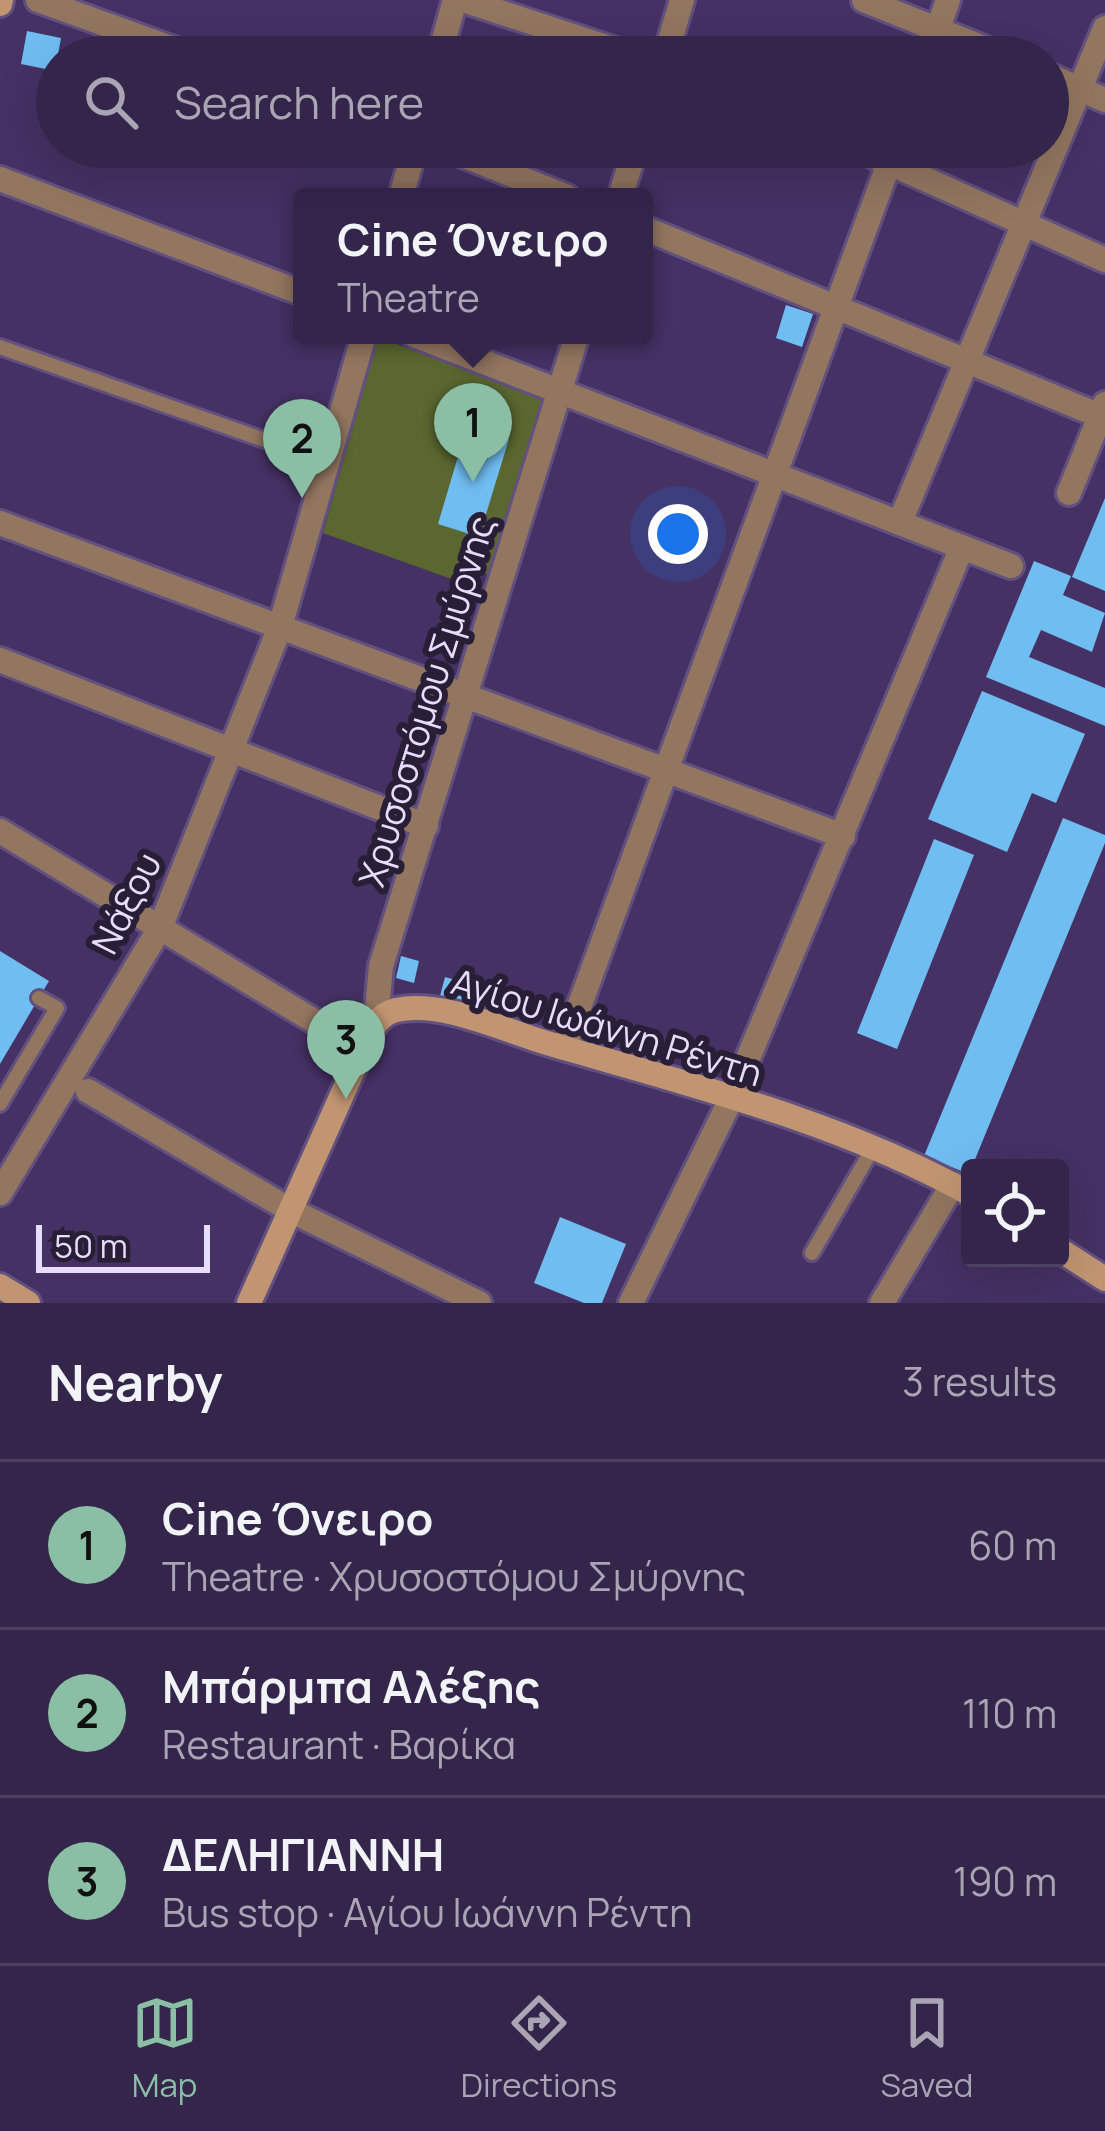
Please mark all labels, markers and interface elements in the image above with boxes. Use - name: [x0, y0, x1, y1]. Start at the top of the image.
- search box: [36, 36, 1069, 168]
- icon: search: [78, 69, 144, 135]
- text: Search here: [174, 71, 424, 133]
- popup: [293, 188, 653, 344]
- text: Cine Όνειρο: [337, 208, 609, 270]
- text: Theatre: [337, 270, 480, 324]
- pin: 1: [434, 383, 512, 482]
- pin: 2: [263, 399, 341, 498]
- your location: [648, 504, 708, 564]
- street label: Χρυσοστόμου Σμύρνης: [346, 510, 506, 892]
- street label: Νάξου: [80, 844, 172, 962]
- street label: Αγίου Ιωάννη Ρέντη: [446, 956, 768, 1098]
- pin: 3: [307, 1000, 385, 1099]
- map controls: [961, 1159, 1069, 1267]
- button: locate: [961, 1159, 1069, 1267]
- scale bar: [36, 1219, 210, 1272]
- text: 50 m: [54, 1223, 128, 1268]
- text: Nearby: [48, 1347, 223, 1416]
- text: 3 results: [902, 1354, 1057, 1408]
- text: Cine Όνειρο: [162, 1487, 433, 1549]
- text: 1: [78, 1518, 96, 1572]
- text: 60 m: [968, 1518, 1057, 1572]
- text: Theatre · Χρυσοστόμου Σμύρνης: [162, 1549, 746, 1603]
- text: Μπάρμπα Αλέξης: [162, 1655, 540, 1717]
- text: 2: [75, 1686, 99, 1740]
- text: 110 m: [962, 1686, 1057, 1740]
- text: Restaurant · Βαρίκα: [162, 1717, 516, 1771]
- text: ΔΕΛΗΓΙΑΝΝΗ: [162, 1823, 444, 1885]
- text: 3: [76, 1854, 98, 1908]
- text: 190 m: [953, 1854, 1057, 1908]
- text: Bus stop · Αγίου Ιωάννη Ρέντη: [162, 1885, 692, 1939]
- tab: Map: [132, 1990, 198, 2107]
- tab: Directions: [461, 1990, 617, 2107]
- tab: Saved: [880, 1990, 973, 2107]

